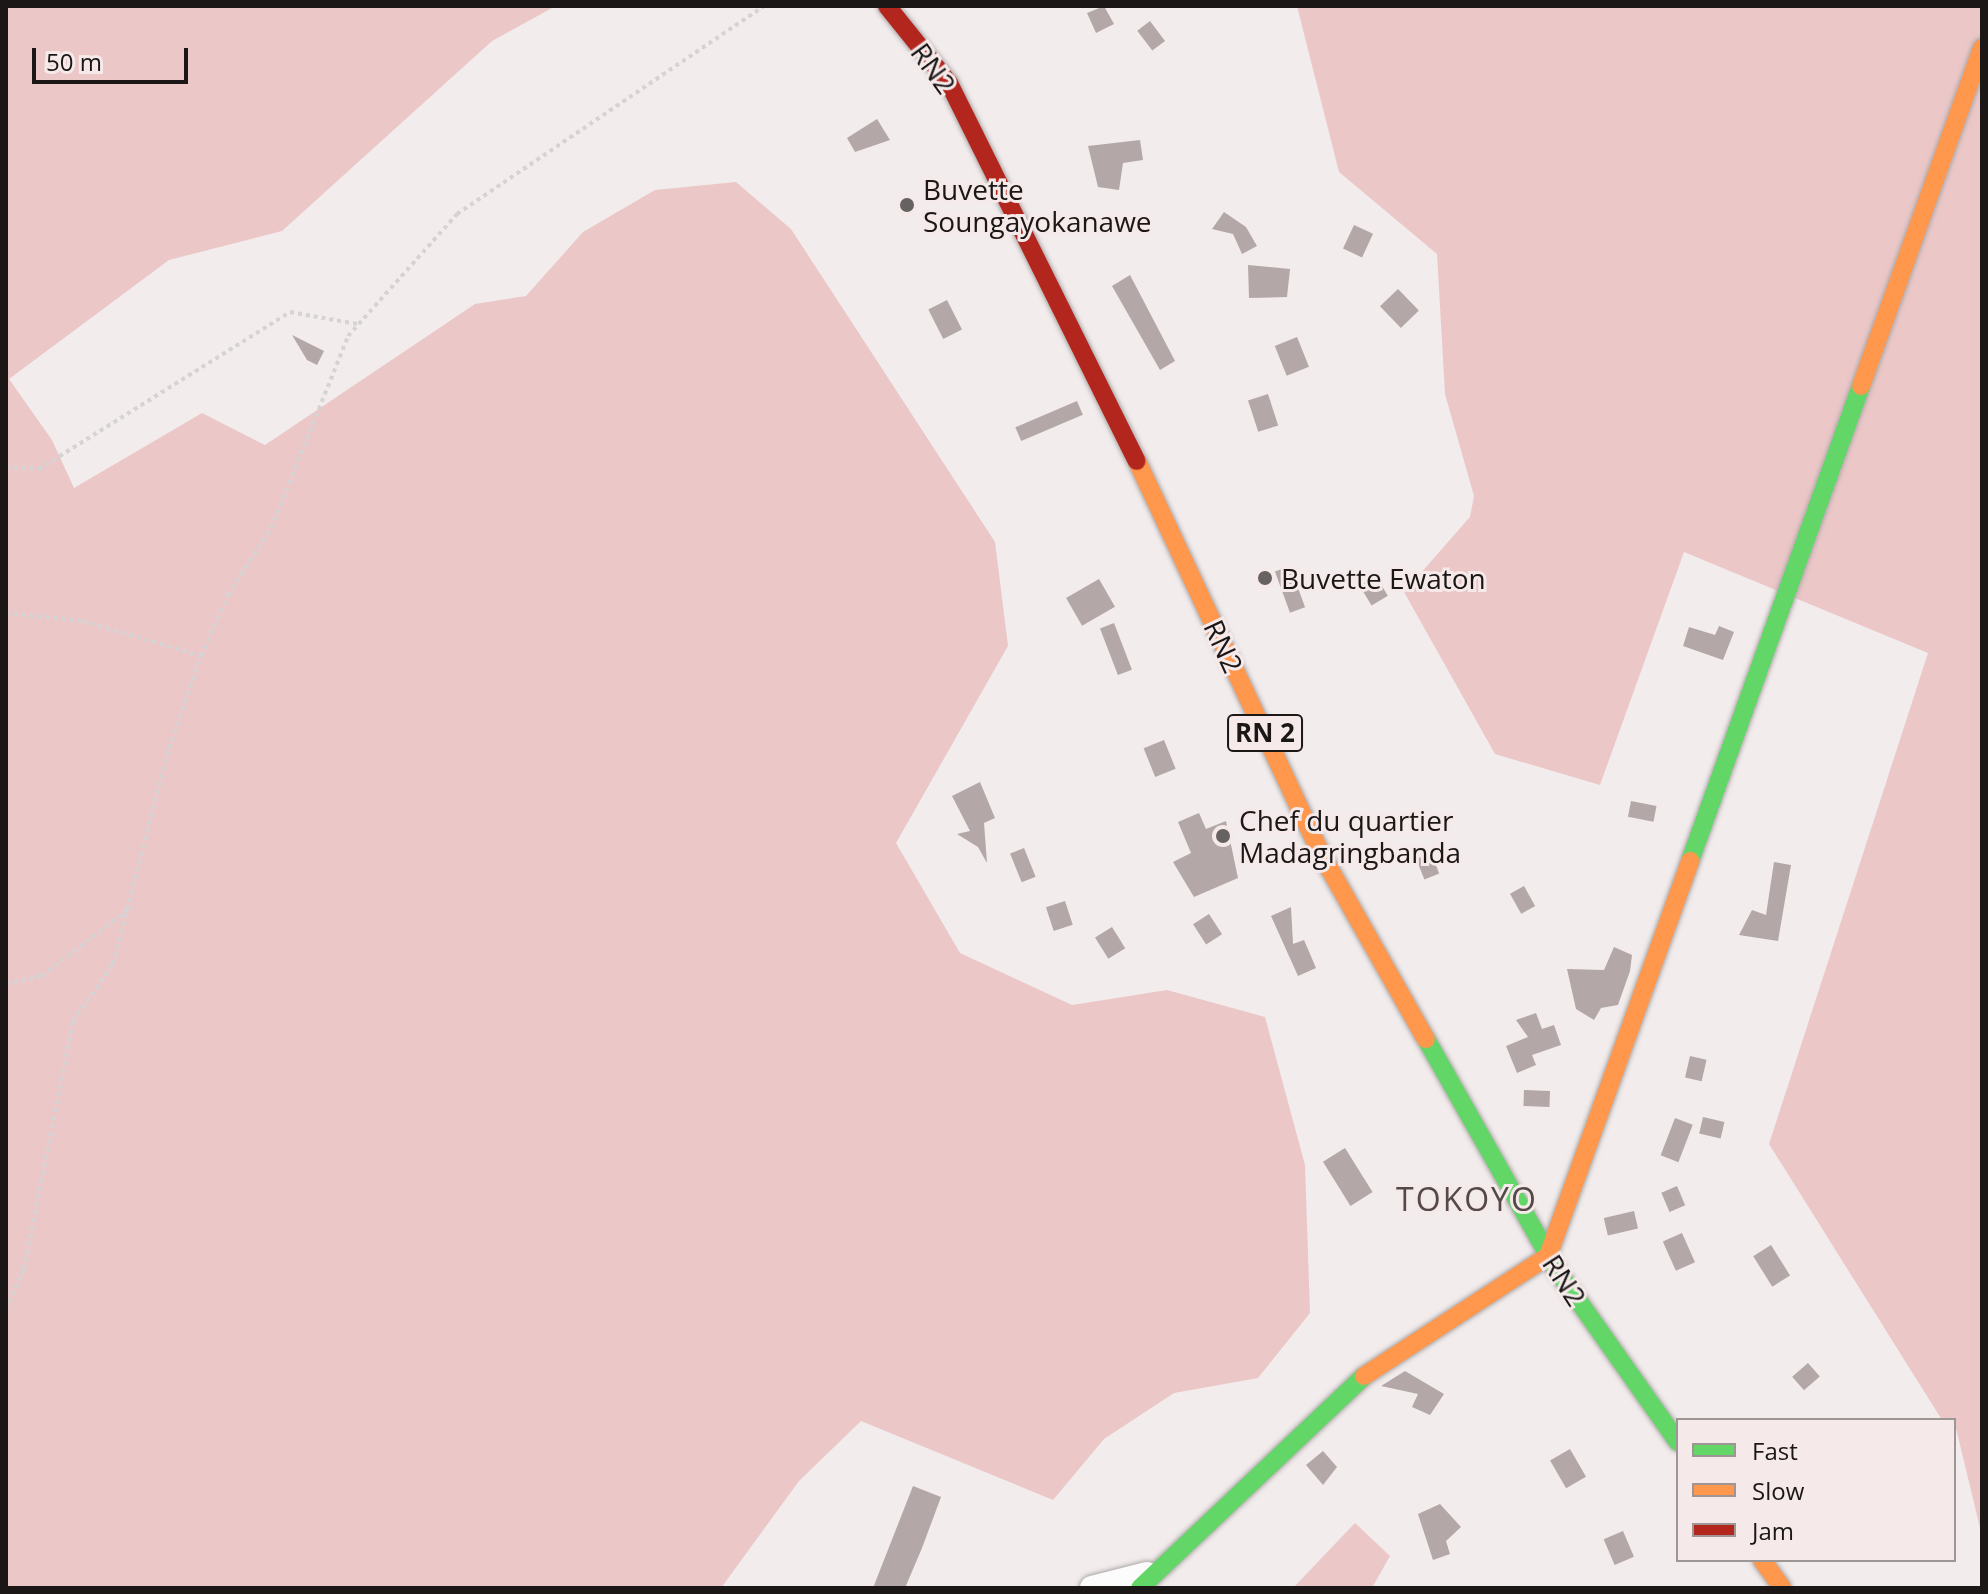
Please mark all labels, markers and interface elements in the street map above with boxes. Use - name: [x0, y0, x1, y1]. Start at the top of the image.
- scale bar: [36, 32, 192, 82]
- street label: RN2: [904, 36, 964, 100]
- text: 50 m: [46, 45, 102, 78]
- place label: Buvette Soungayokanawe: [923, 172, 1152, 238]
- marker: Buvette Soungayokanawe: [898, 196, 916, 214]
- place label: Buvette Ewaton: [1281, 561, 1486, 595]
- marker: Buvette Ewaton: [1256, 569, 1274, 587]
- street label: RN2: [1197, 614, 1251, 678]
- road number: RN 2: [1227, 711, 1303, 755]
- place label: Chef du quartier Madagringbanda: [1239, 803, 1461, 869]
- marker: Chef du quartier Madagringbanda: [1214, 827, 1232, 845]
- district label: TOKOYO: [1396, 1180, 1538, 1218]
- street label: RN2: [1536, 1248, 1594, 1312]
- legend: [1676, 1418, 1956, 1562]
- text: Fast: [1752, 1434, 1798, 1467]
- text: Slow: [1752, 1474, 1804, 1507]
- text: Jam: [1752, 1514, 1794, 1547]

